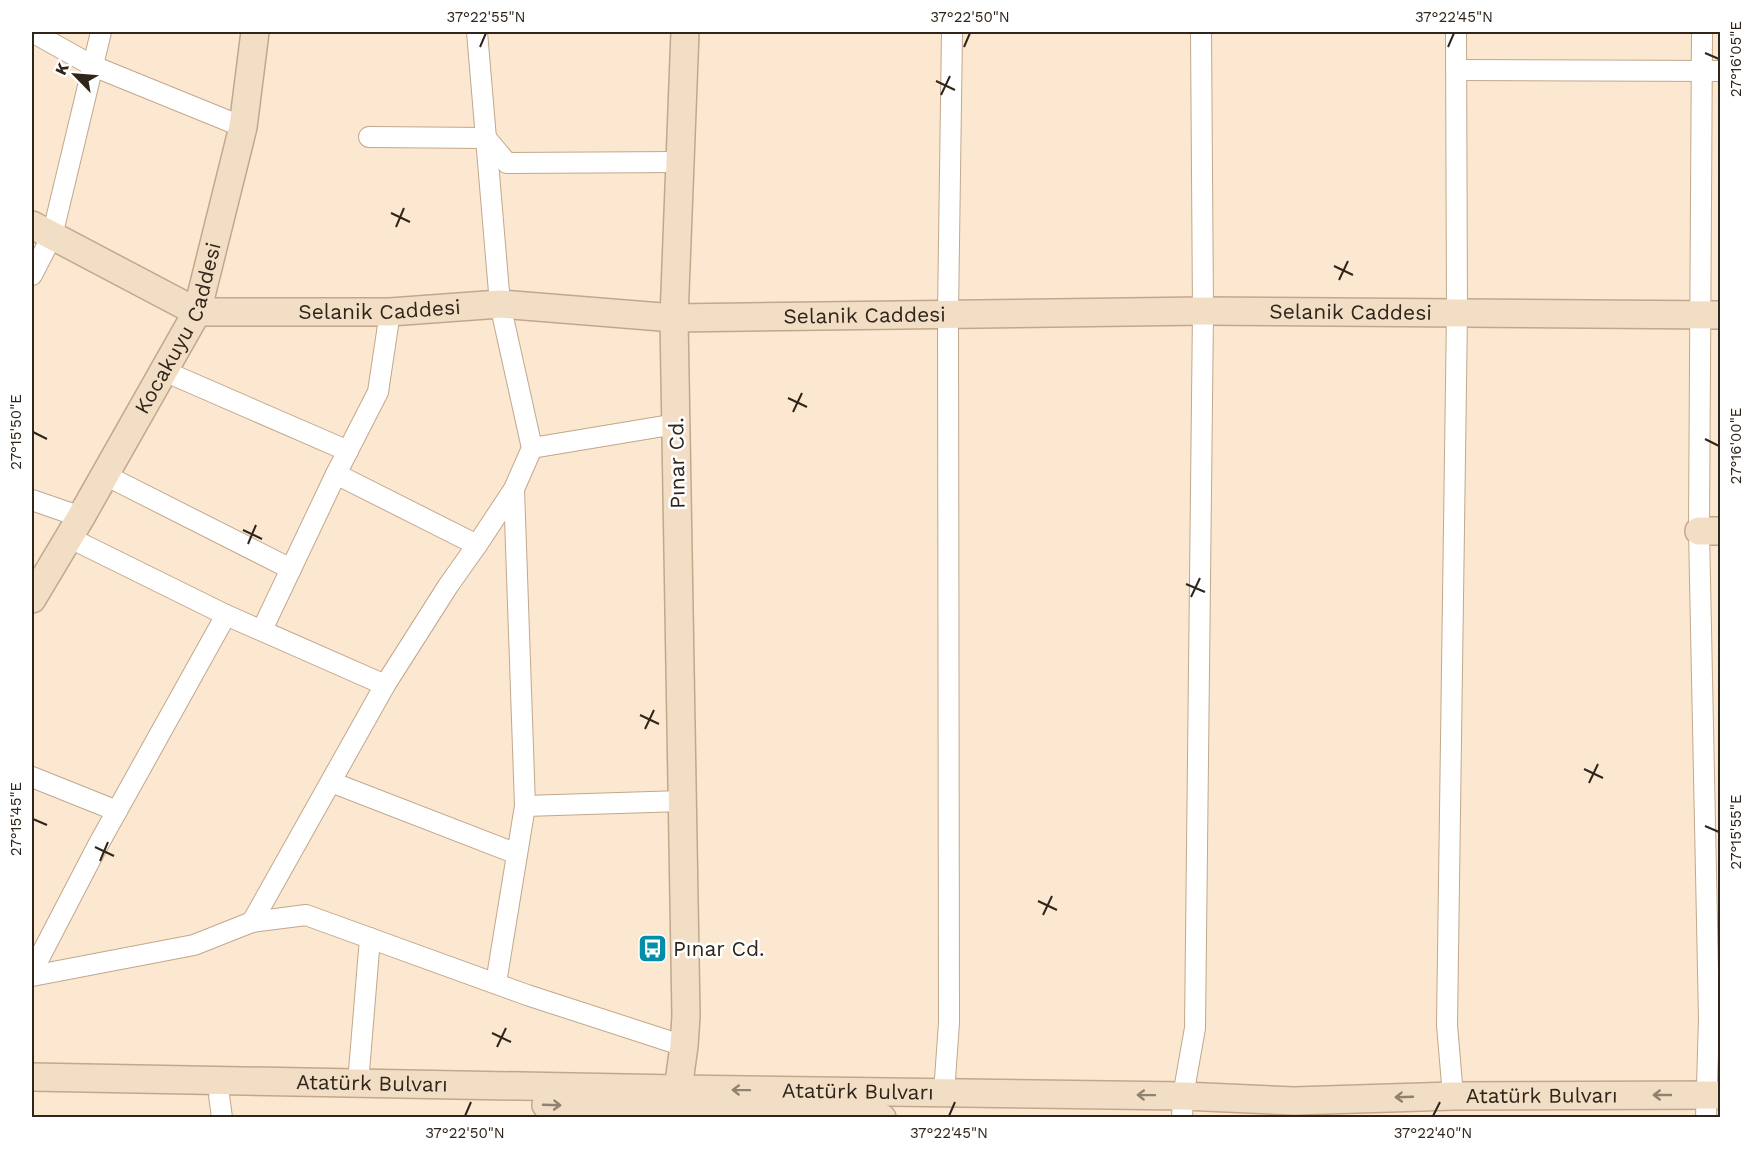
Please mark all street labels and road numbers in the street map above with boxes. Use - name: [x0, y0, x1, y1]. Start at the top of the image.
- street label: Kocakuyu Caddesi: [129, 240, 226, 418]
- street label: Selanik Caddesi: [298, 294, 461, 324]
- street label: Selanik Caddesi: [1269, 299, 1432, 325]
- street label: Selanik Caddesi: [783, 301, 946, 329]
- street label: Pınar Cd.: [663, 417, 690, 509]
- street label: Atatürk Bulvarı: [296, 1069, 448, 1097]
- street label: Atatürk Bulvarı: [782, 1077, 934, 1105]
- street label: Atatürk Bulvarı: [1466, 1082, 1618, 1108]

